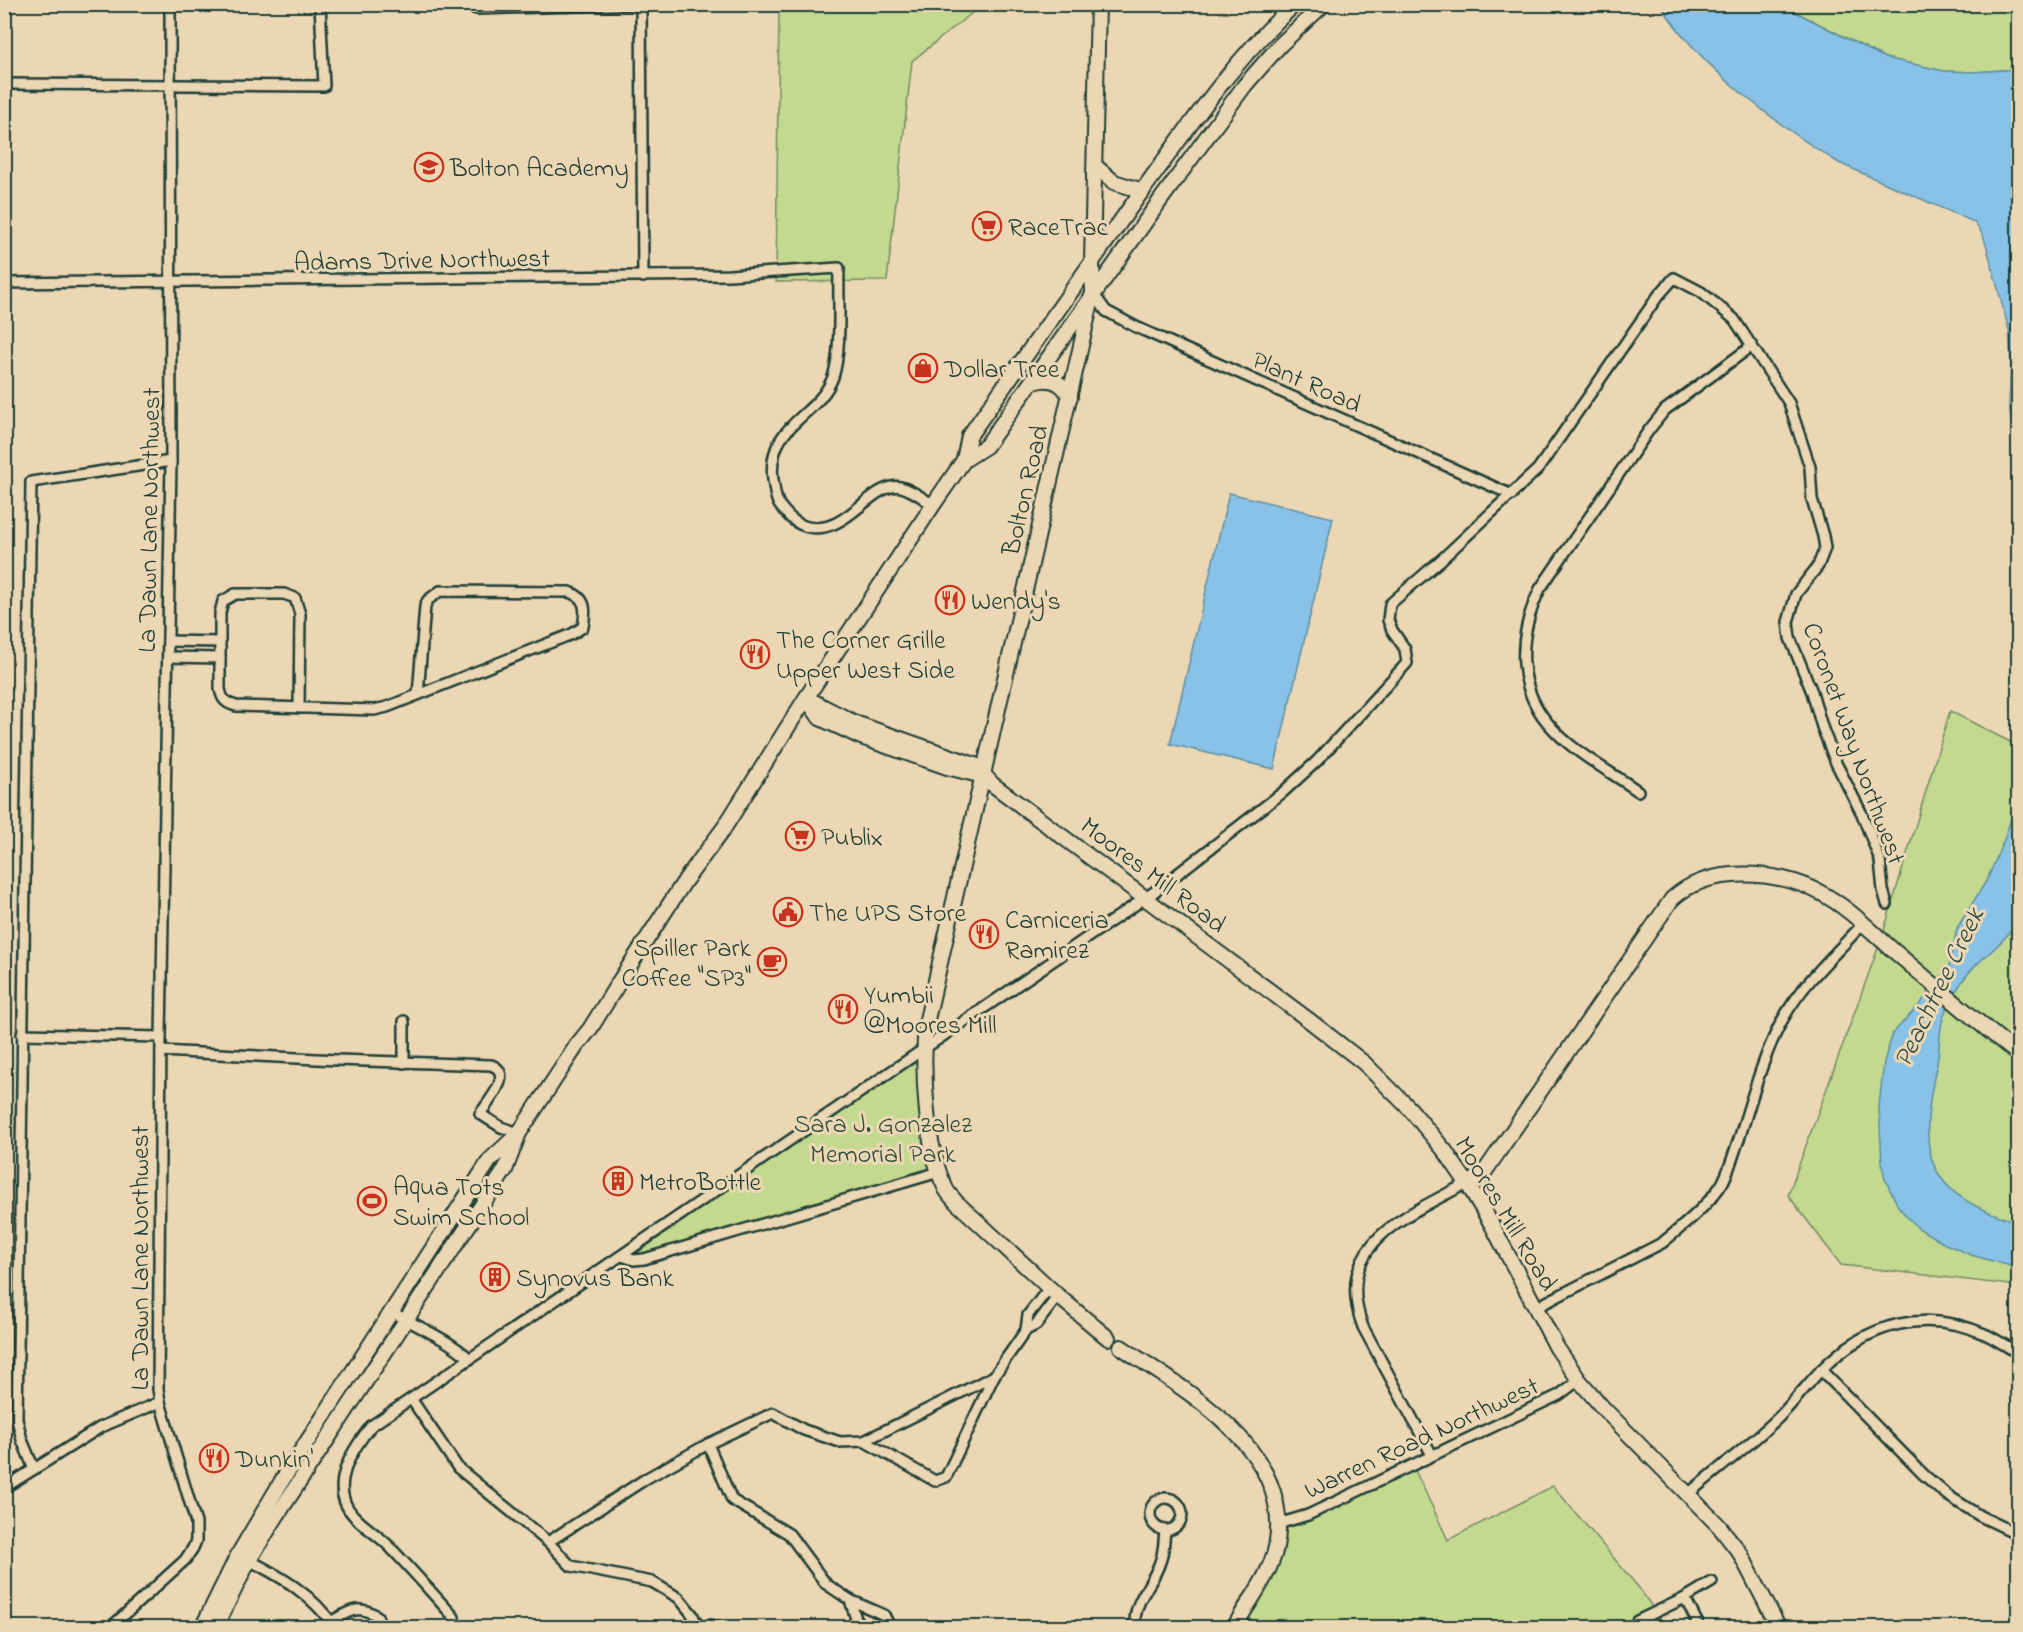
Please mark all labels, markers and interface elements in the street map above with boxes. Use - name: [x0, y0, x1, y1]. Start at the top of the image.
- school or university icon: Bolton Academy: [413, 151, 445, 183]
- place label: Bolton Academy: [449, 151, 629, 189]
- supermarket icon: RaceTrac: [971, 210, 1003, 242]
- place label: RaceTrac: [1008, 210, 1109, 248]
- street label: Adams Drive Northwest: [294, 241, 551, 283]
- street label: Plant Road: [1245, 343, 1367, 425]
- shop icon: Dollar Tree: [907, 352, 939, 384]
- place label: Dollar Tree: [943, 352, 1060, 390]
- street label: La Dawn Lane Northwest: [130, 387, 172, 653]
- street label: Bolton Road: [993, 421, 1060, 561]
- restaurant icon: Wendy's: [934, 584, 966, 616]
- place label: Wendy's: [971, 584, 1061, 622]
- street label: Coronet Way Northwest: [1791, 618, 1914, 871]
- place label: The Corner Grille Upper West Side: [776, 623, 955, 691]
- restaurant icon: The Corner Grille Upper West Side: [739, 638, 771, 670]
- street label: Moores Mill Road: [1071, 809, 1234, 944]
- supermarket icon: Publix: [784, 820, 816, 852]
- place label: Publix: [821, 820, 883, 858]
- public building icon: The UPS Store: [772, 896, 804, 928]
- place label: The UPS Store: [809, 896, 967, 934]
- water label: Peachtree Creek: [1885, 901, 1996, 1074]
- place label: Carniceria Ramirez: [1005, 903, 1109, 971]
- restaurant icon: Carniceria Ramirez: [968, 918, 1000, 950]
- place label: Spiller Park Coffee "SP3": [622, 931, 752, 999]
- cafe icon: Spiller Park Coffee "SP3": [756, 946, 788, 978]
- place label: Yumbii @Moores Mill: [864, 978, 997, 1046]
- restaurant icon: Yumbii @Moores Mill: [827, 993, 859, 1025]
- park label: Sara J. Gonzalez Memorial Park: [794, 1107, 972, 1175]
- street label: La Dawn Lane Northwest: [123, 1125, 161, 1391]
- street label: Moores Mill Road: [1443, 1130, 1566, 1299]
- building icon: MetroBottle: [602, 1165, 634, 1197]
- place label: MetroBottle: [639, 1165, 762, 1203]
- place label: Aqua Tots Swim School: [393, 1170, 529, 1238]
- sports icon: Aqua Tots Swim School: [356, 1185, 388, 1217]
- building icon: Synovus Bank: [479, 1261, 511, 1293]
- place label: Synovus Bank: [516, 1261, 674, 1299]
- street label: Warren Road Northwest: [1299, 1368, 1546, 1511]
- restaurant icon: Dunkin': [198, 1442, 230, 1474]
- place label: Dunkin': [234, 1442, 314, 1480]

